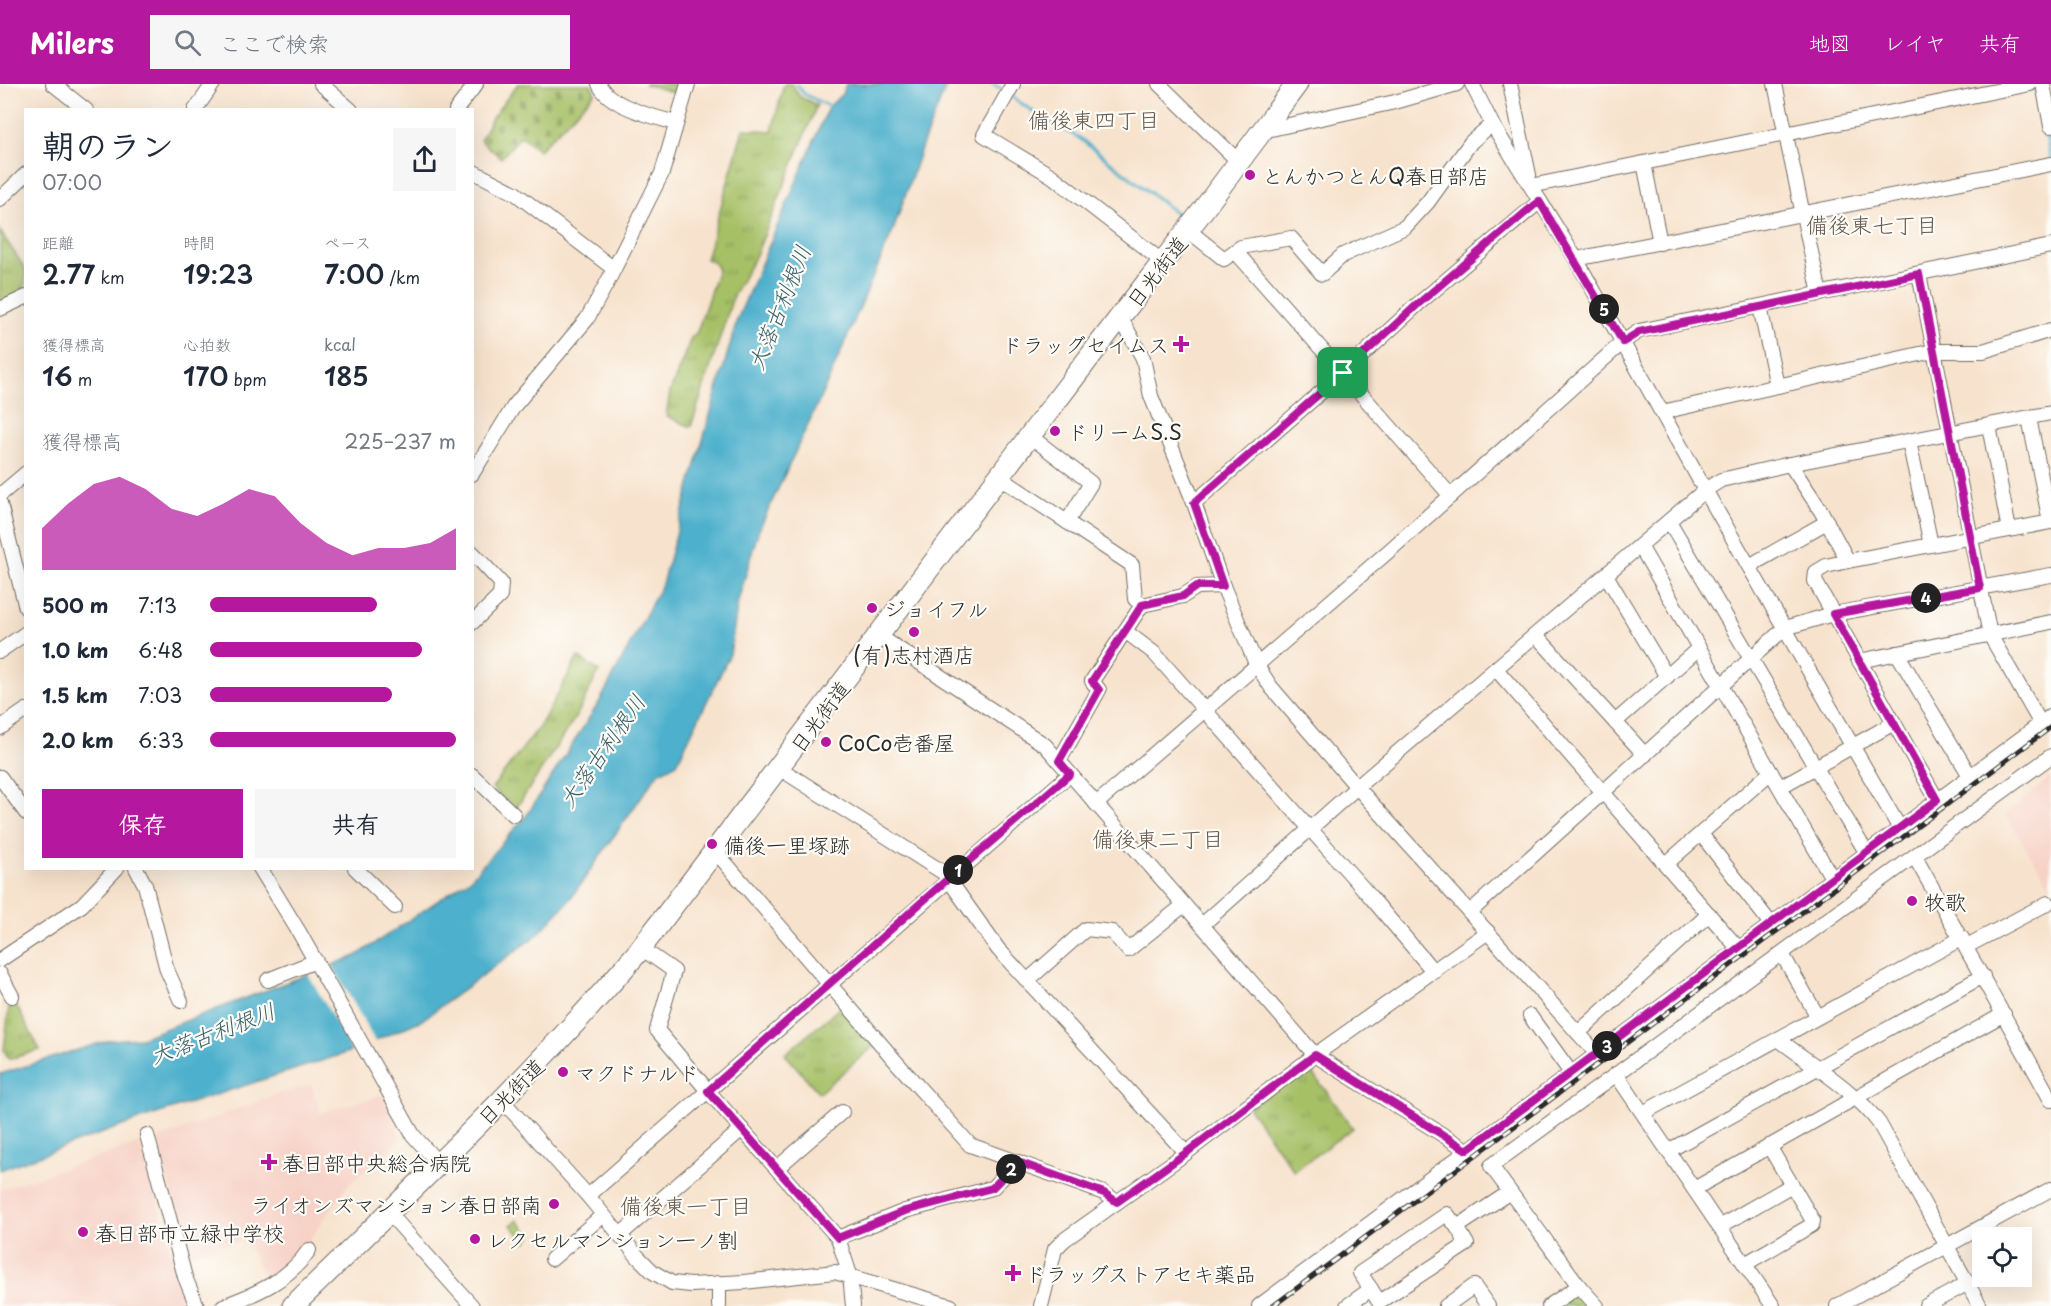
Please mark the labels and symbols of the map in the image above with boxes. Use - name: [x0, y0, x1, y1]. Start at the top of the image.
- district label: 備後東四丁目: [1028, 102, 1160, 135]
- place label: とんかつとんQ春日部店: [1262, 159, 1489, 191]
- marker: とんかつとんQ春日部店: [1243, 168, 1257, 182]
- district label: 備後東七丁目: [1806, 207, 1938, 240]
- street label: 日光街道: [1118, 228, 1194, 314]
- water label: 大落古利根川: [738, 240, 818, 374]
- pin: 5: [1589, 294, 1619, 324]
- place label: ドラッグセイムス: [1002, 328, 1169, 360]
- marker: ドラッグセイムス: [1174, 337, 1188, 351]
- pin: [1317, 347, 1368, 398]
- place label: ドリームS.S: [1067, 415, 1182, 447]
- marker: ドリームS.S: [1048, 424, 1062, 438]
- pin: 4: [1911, 583, 1941, 613]
- place label: ジョイフル: [884, 592, 988, 624]
- marker: ジョイフル: [865, 601, 879, 615]
- marker: (有)志村酒店: [907, 625, 921, 639]
- place label: (有)志村酒店: [853, 638, 975, 670]
- street label: 日光街道: [781, 673, 857, 759]
- water label: 大落古利根川: [550, 686, 652, 814]
- place label: CoCo壱番屋: [838, 726, 955, 758]
- marker: CoCo壱番屋: [819, 735, 833, 749]
- district label: 備後東二丁目: [1092, 821, 1224, 854]
- place label: 備後一里塚跡: [724, 828, 850, 860]
- marker: 備後一里塚跡: [705, 837, 719, 851]
- pin: 1: [943, 855, 973, 885]
- place label: 牧歌: [1924, 885, 1966, 917]
- marker: 牧歌: [1905, 894, 1919, 908]
- water label: 大落古利根川: [144, 993, 280, 1071]
- pin: 3: [1592, 1031, 1622, 1061]
- street label: 日光街道: [469, 1050, 551, 1132]
- place label: マクドナルド: [575, 1056, 699, 1088]
- marker: マクドナルド: [556, 1065, 570, 1079]
- place label: 春日部中央総合病院: [282, 1146, 471, 1178]
- marker: 春日部中央総合病院: [260, 1153, 278, 1171]
- pin: 2: [996, 1154, 1026, 1184]
- place label: ライオンズマンション春日部南: [251, 1188, 542, 1220]
- district label: 備後東一丁目: [620, 1188, 752, 1221]
- marker: ライオンズマンション春日部南: [547, 1197, 561, 1211]
- place label: 春日部市立緑中学校: [95, 1216, 284, 1248]
- place label: レクセルマンション一ノ割: [487, 1223, 739, 1255]
- marker: 春日部市立緑中学校: [76, 1225, 90, 1239]
- marker: レクセルマンション一ノ割: [468, 1232, 482, 1246]
- place label: ドラッグストアセキ薬品: [1025, 1257, 1256, 1289]
- marker: ドラッグストアセキ薬品: [1006, 1266, 1020, 1280]

